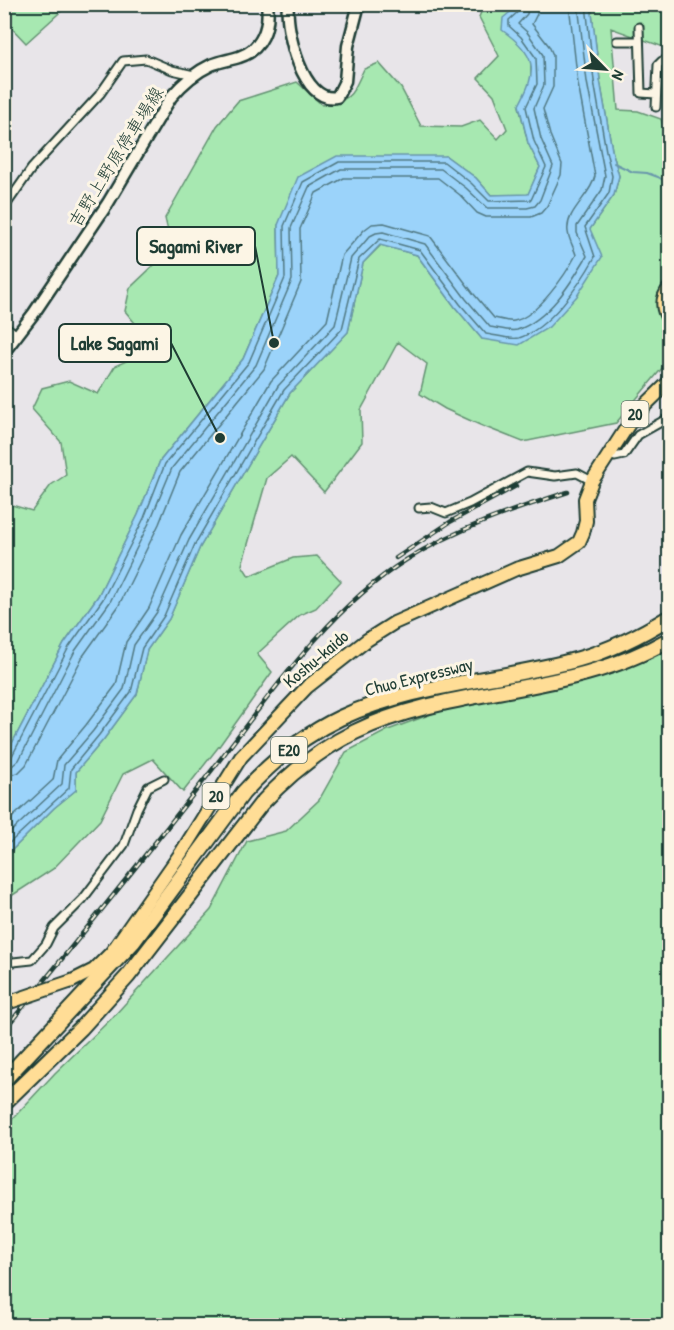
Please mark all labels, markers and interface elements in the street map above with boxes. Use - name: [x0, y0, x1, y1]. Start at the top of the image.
- north arrow: [575, 39, 635, 99]
- text: N: [607, 67, 630, 84]
- street label: 吉野上野原停車場線: [62, 81, 169, 232]
- callout: Sagami River: [137, 227, 255, 265]
- text: Sagami River: [149, 232, 243, 260]
- callout: Lake Sagami: [59, 324, 171, 362]
- text: Lake Sagami: [71, 329, 159, 357]
- road number: 20: [622, 401, 648, 427]
- street label: Koshu-kaido: [278, 624, 354, 693]
- street label: Chuo Expressway: [362, 651, 476, 702]
- road number: E20: [271, 737, 307, 763]
- road number: 20: [202, 783, 230, 809]

